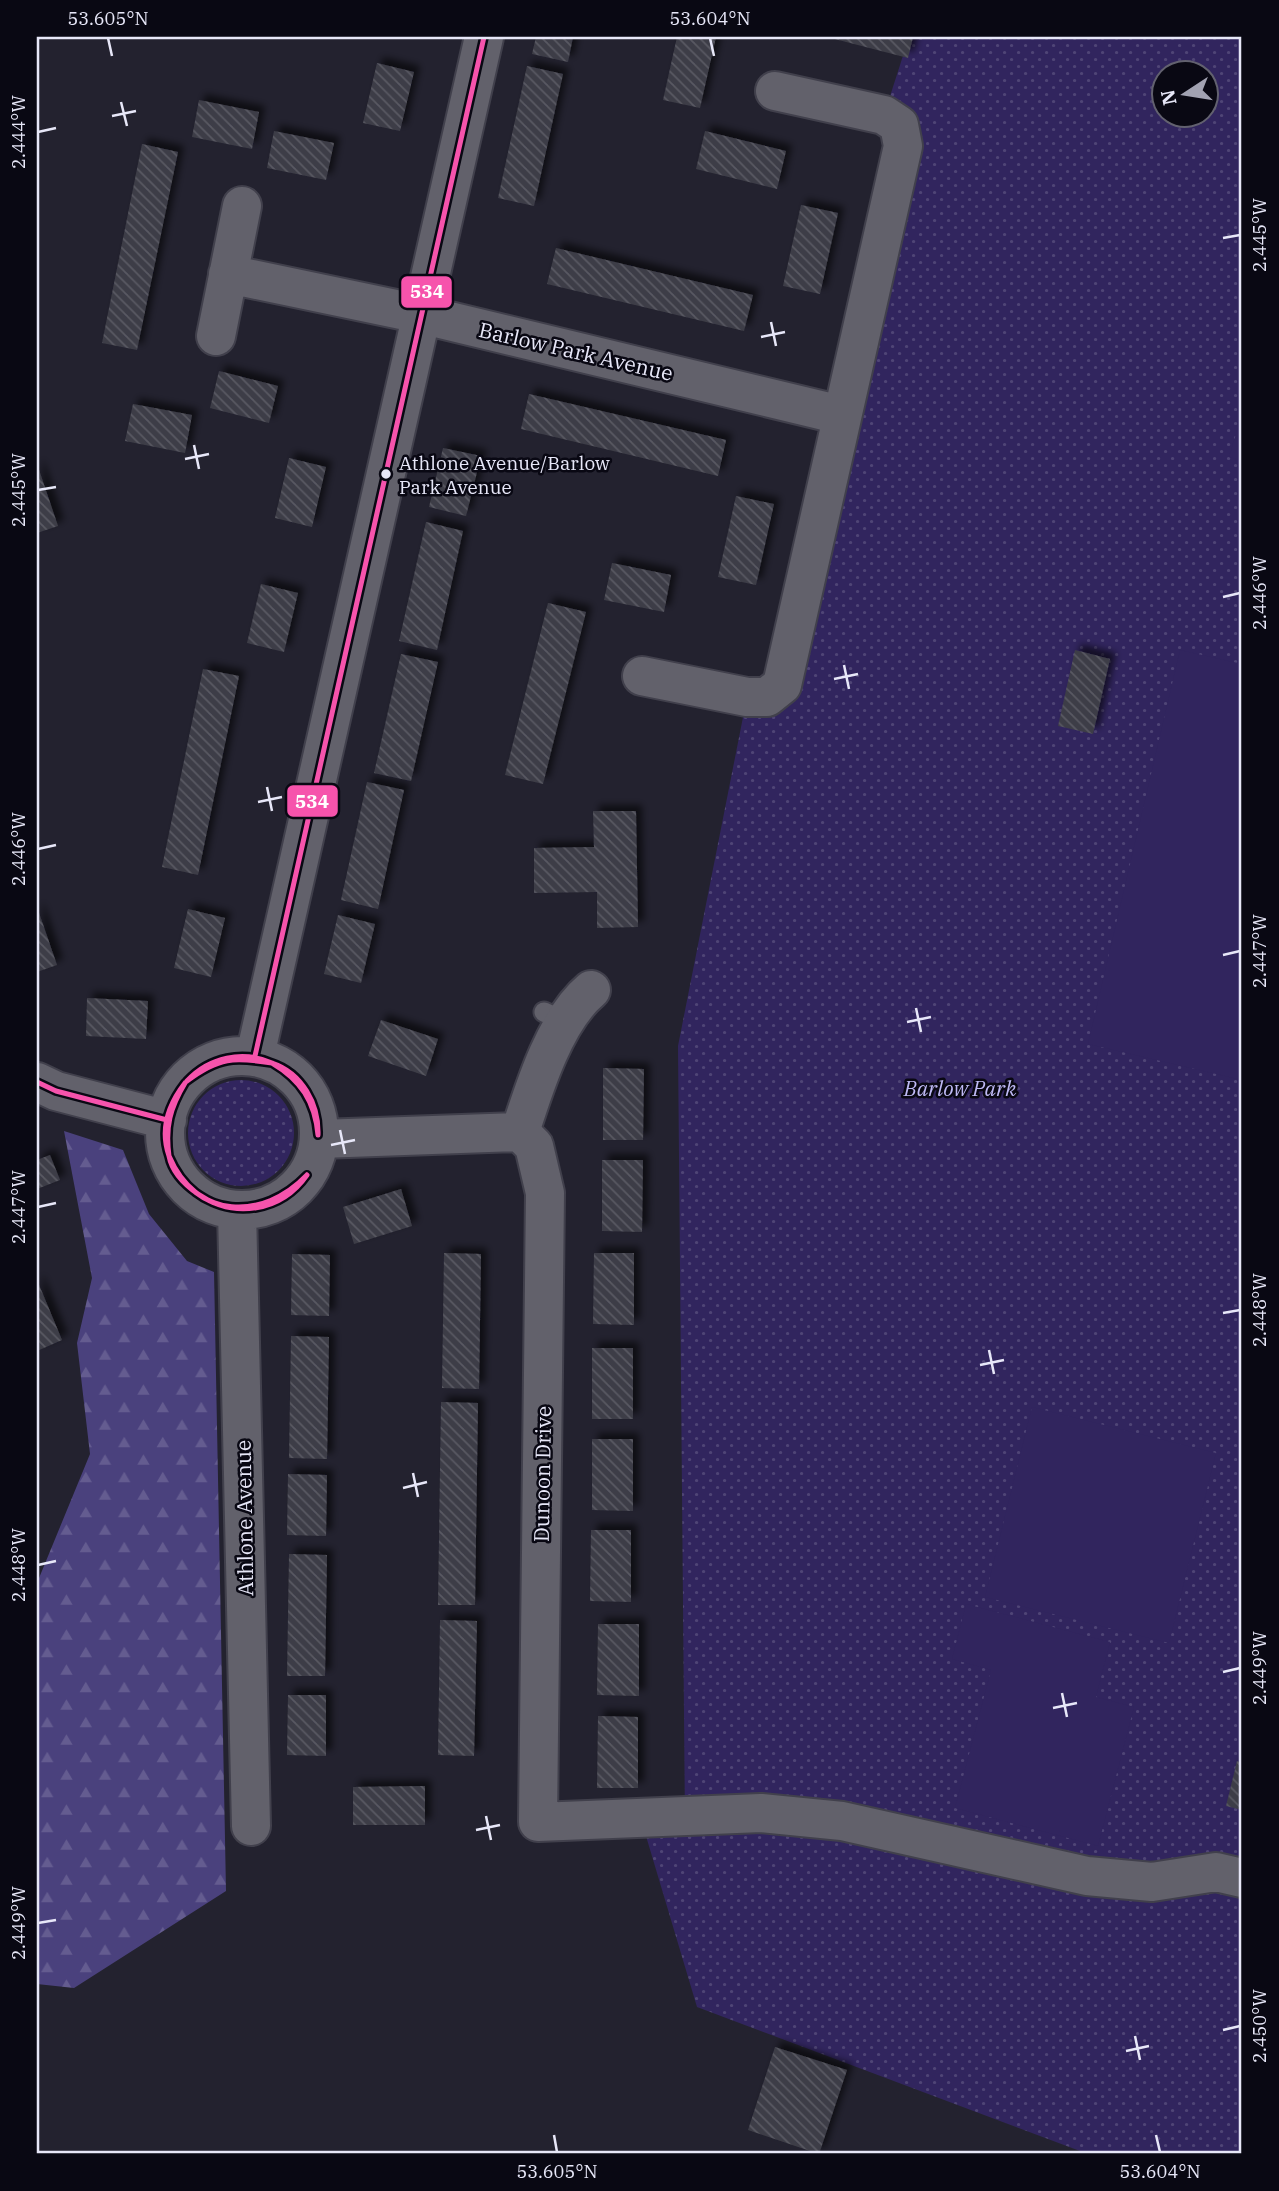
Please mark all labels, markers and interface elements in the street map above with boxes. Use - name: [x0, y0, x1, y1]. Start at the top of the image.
- text: 53.605°N: [67, 7, 149, 30]
- text: 53.604°N: [669, 7, 751, 30]
- north arrow: [1150, 60, 1220, 130]
- text: N: [1155, 88, 1182, 107]
- text: 2.444°W: [7, 95, 30, 169]
- text: 2.445°W: [1248, 198, 1271, 272]
- line badge: 534: [400, 275, 453, 309]
- text: 534: [410, 279, 444, 303]
- street label: Barlow Park Avenue: [476, 315, 676, 387]
- place label: Athlone Avenue/Barlow Park Avenue: [399, 451, 610, 499]
- text: 2.445°W: [7, 453, 30, 527]
- marker: Athlone Avenue/Barlow Park Avenue: [379, 467, 393, 481]
- text: 2.446°W: [1248, 556, 1271, 630]
- line badge: 534: [286, 784, 339, 818]
- text: 534: [295, 789, 329, 813]
- text: 2.446°W: [7, 812, 30, 886]
- text: 2.447°W: [1248, 914, 1271, 988]
- park label: Barlow Park: [903, 1074, 1017, 1102]
- text: 2.447°W: [7, 1170, 30, 1244]
- text: 2.448°W: [1248, 1273, 1271, 1347]
- street label: Dunoon Drive: [527, 1406, 557, 1542]
- street label: Athlone Avenue: [229, 1440, 259, 1596]
- text: 2.448°W: [7, 1528, 30, 1602]
- text: 2.449°W: [1248, 1631, 1271, 1705]
- text: 2.449°W: [7, 1886, 30, 1960]
- text: 2.450°W: [1248, 1989, 1271, 2063]
- text: 53.605°N: [516, 2160, 598, 2183]
- text: 53.604°N: [1119, 2160, 1201, 2183]

